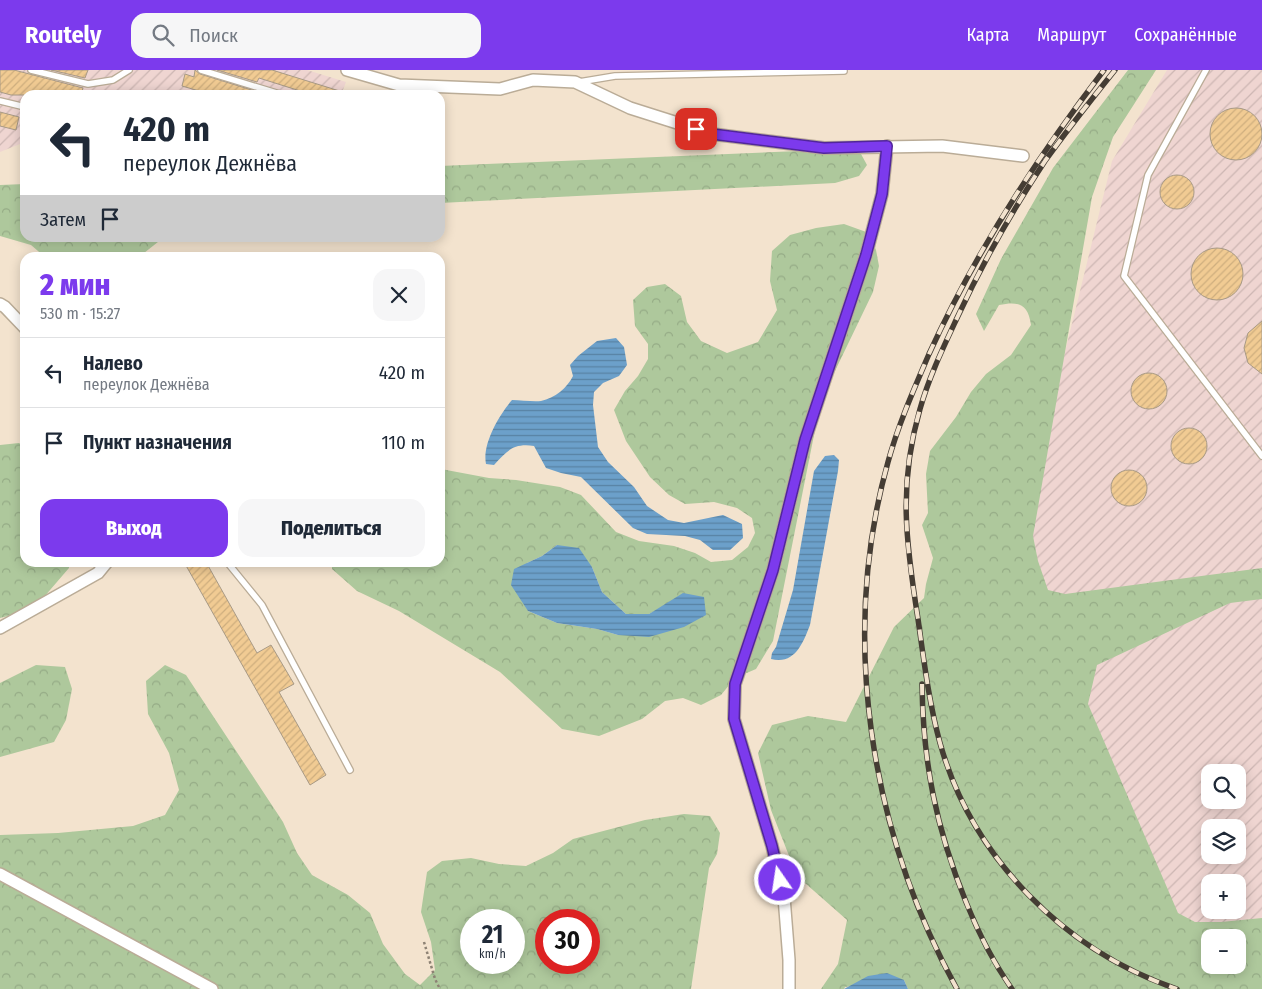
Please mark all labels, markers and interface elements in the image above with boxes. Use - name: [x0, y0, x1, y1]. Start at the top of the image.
- search box: [131, 13, 481, 58]
- text: Routely: [25, 21, 101, 49]
- icon: search: [149, 21, 177, 49]
- text: Поиск: [189, 24, 238, 47]
- text: Карта: [966, 24, 1009, 46]
- text: Маршрут: [1037, 24, 1106, 46]
- text: Сохранённые: [1134, 24, 1237, 46]
- text: 420 m: [123, 108, 210, 150]
- pin: [675, 108, 717, 150]
- icon: left: [40, 110, 105, 175]
- icon: arrive: [682, 115, 710, 143]
- text: переулок Дежнёва: [123, 150, 297, 177]
- icon: arrive: [96, 205, 124, 233]
- text: Затем: [40, 208, 86, 231]
- text: 2 мин: [40, 267, 110, 303]
- button: close: [373, 269, 425, 321]
- text: 530 m · 15:27: [40, 304, 120, 323]
- text: Налево: [83, 352, 143, 375]
- icon: left: [40, 359, 68, 387]
- text: 420 m: [379, 361, 425, 384]
- text: переулок Дежнёва: [83, 375, 210, 394]
- icon: arrive: [40, 429, 68, 457]
- text: Пункт назначения: [83, 431, 232, 454]
- text: 110 m: [381, 431, 425, 454]
- button: Выход: [40, 499, 228, 557]
- button: Поделиться: [238, 499, 425, 557]
- map controls: [1201, 764, 1246, 974]
- button: search: [1201, 764, 1246, 809]
- button: layers: [1201, 819, 1246, 864]
- position arrow: [753, 853, 805, 905]
- button: +: [1201, 874, 1246, 919]
- speed limit sign: 30: [535, 909, 600, 974]
- text: 21: [482, 920, 503, 950]
- button: −: [1201, 929, 1246, 974]
- text: km/h: [479, 947, 506, 961]

